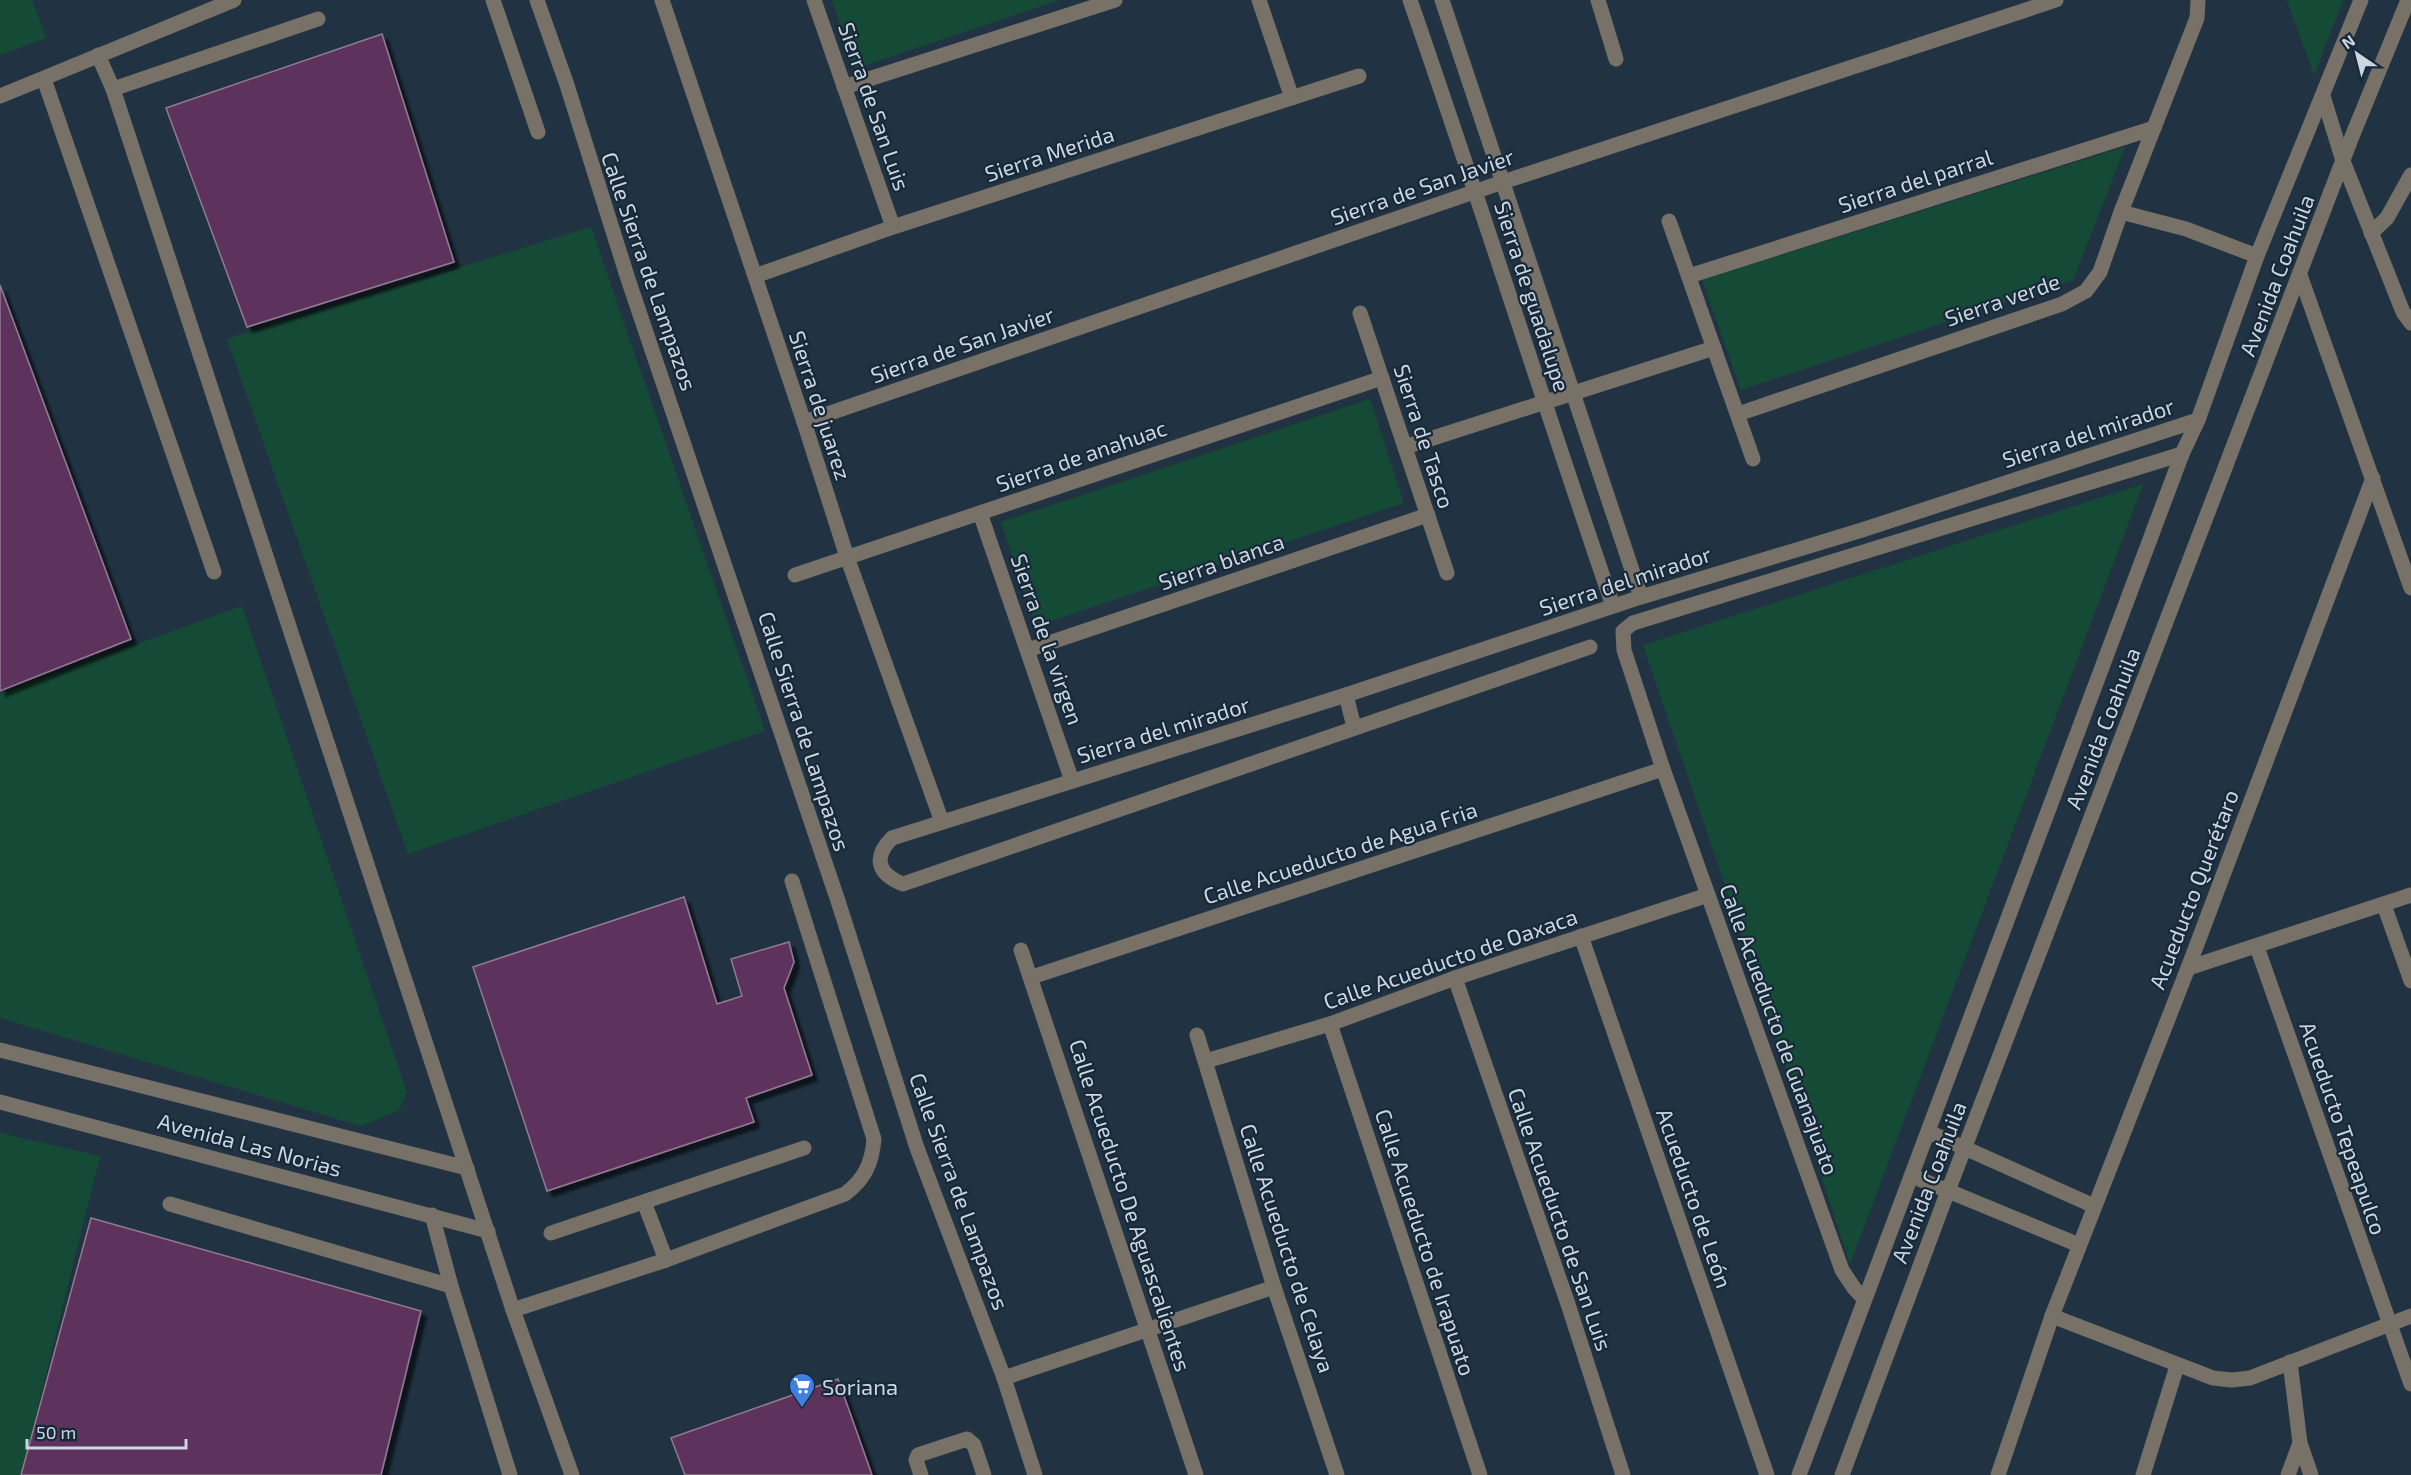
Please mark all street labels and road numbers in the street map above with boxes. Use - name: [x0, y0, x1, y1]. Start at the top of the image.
- street label: Sierra de San Luis: [834, 18, 916, 194]
- street label: Sierra Merida: [981, 120, 1117, 186]
- street label: Sierra de San Javier: [1327, 142, 1517, 230]
- street label: Sierra del parral: [1835, 143, 1996, 217]
- street label: Calle Sierra de Lampazos: [597, 148, 703, 394]
- street label: Avenida Coahuila: [2233, 191, 2319, 359]
- street label: Sierra de guadalupe: [1490, 197, 1576, 395]
- street label: Sierra verde: [1941, 267, 2063, 331]
- street label: Sierra de San Javier: [867, 300, 1057, 388]
- street label: Sierra de juarez: [784, 327, 857, 483]
- street label: Sierra de Tasco: [1389, 361, 1461, 511]
- street label: Sierra del mirador: [1999, 392, 2177, 472]
- street label: Sierra de anahuac: [992, 414, 1170, 496]
- street label: Sierra blanca: [1155, 527, 1287, 595]
- street label: Sierra del mirador: [1536, 540, 1714, 620]
- street label: Sierra de la virgen: [1007, 550, 1089, 728]
- street label: Calle Sierra de Lampazos: [754, 608, 856, 854]
- street label: Avenida Coahuila: [2059, 644, 2145, 812]
- street label: Sierra del mirador: [1074, 690, 1253, 768]
- street label: Acueducto Querétaro: [2143, 786, 2244, 993]
- street label: Calle Acueducto de Agua Fria: [1200, 795, 1480, 909]
- street label: Calle Acueducto de Guanajuato: [1714, 880, 1845, 1178]
- street label: Calle Acueducto de Oaxaca: [1320, 902, 1580, 1014]
- street label: Acueducto Tepeapulco: [2295, 1018, 2393, 1238]
- street label: Calle Acueducto De Aguascalientes: [1065, 1036, 1197, 1374]
- street label: Calle Sierra de Lampazos: [905, 1069, 1015, 1313]
- street label: Calle Acueducto de San Luis: [1504, 1084, 1618, 1354]
- street label: Avenida Coahuila: [1885, 1098, 1971, 1266]
- street label: Calle Acueducto de Irapuato: [1371, 1105, 1481, 1379]
- street label: Acueducto de León: [1652, 1105, 1738, 1291]
- street label: Avenida Las Norias: [155, 1107, 345, 1181]
- street label: Calle Acueducto de Celaya: [1235, 1120, 1341, 1376]

